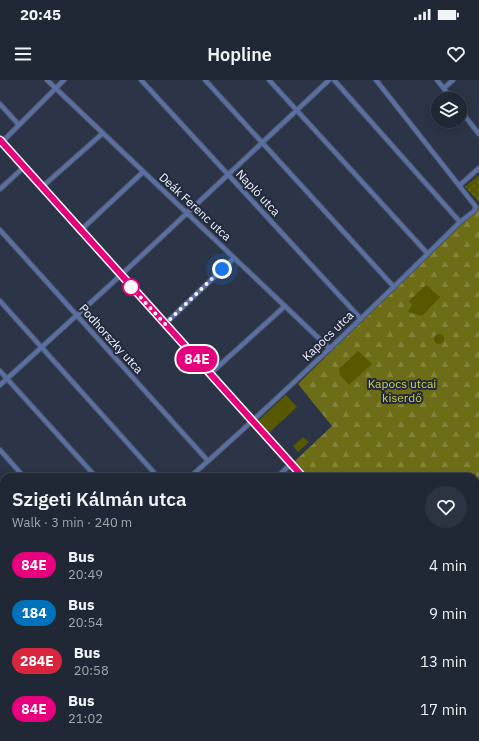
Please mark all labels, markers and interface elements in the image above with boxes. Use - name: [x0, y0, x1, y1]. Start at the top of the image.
- text: 20:45: [20, 5, 61, 24]
- icon: menu: [12, 43, 34, 65]
- text: Hopline: [207, 43, 272, 66]
- icon: heart: [445, 43, 467, 65]
- map controls: [431, 92, 467, 128]
- button: layers: [431, 92, 467, 128]
- street label: Napló utca: [233, 166, 284, 219]
- street label: Deák Ferenc utca: [156, 169, 235, 244]
- your location: [212, 259, 232, 279]
- unlabelled marker: [122, 278, 140, 296]
- street label: Podhorszky utca: [76, 301, 147, 377]
- street label: Kapocs utca: [299, 307, 357, 364]
- line badge: 84E: [174, 346, 220, 372]
- text: 84E: [184, 350, 210, 368]
- park label: Kapocs utcai kiserdő: [368, 376, 436, 405]
- button: heart: [425, 486, 467, 528]
- text: Szigeti Kálmán utca: [12, 487, 187, 511]
- text: Walk · 3 min · 240 m: [12, 514, 132, 531]
- text: Bus: [68, 547, 95, 566]
- text: 84E: [21, 556, 47, 574]
- text: 4 min: [429, 556, 467, 575]
- text: 20:49: [68, 566, 103, 583]
- text: Bus: [68, 595, 95, 614]
- text: 184: [21, 604, 47, 622]
- text: 9 min: [429, 604, 467, 623]
- text: 20:54: [68, 614, 103, 631]
- text: Bus: [74, 643, 100, 662]
- text: 284E: [20, 652, 54, 670]
- text: 13 min: [420, 652, 467, 671]
- text: 20:58: [74, 662, 109, 679]
- text: Bus: [68, 691, 95, 710]
- text: 84E: [21, 700, 47, 718]
- text: 17 min: [420, 700, 467, 719]
- text: 21:02: [68, 710, 103, 727]

